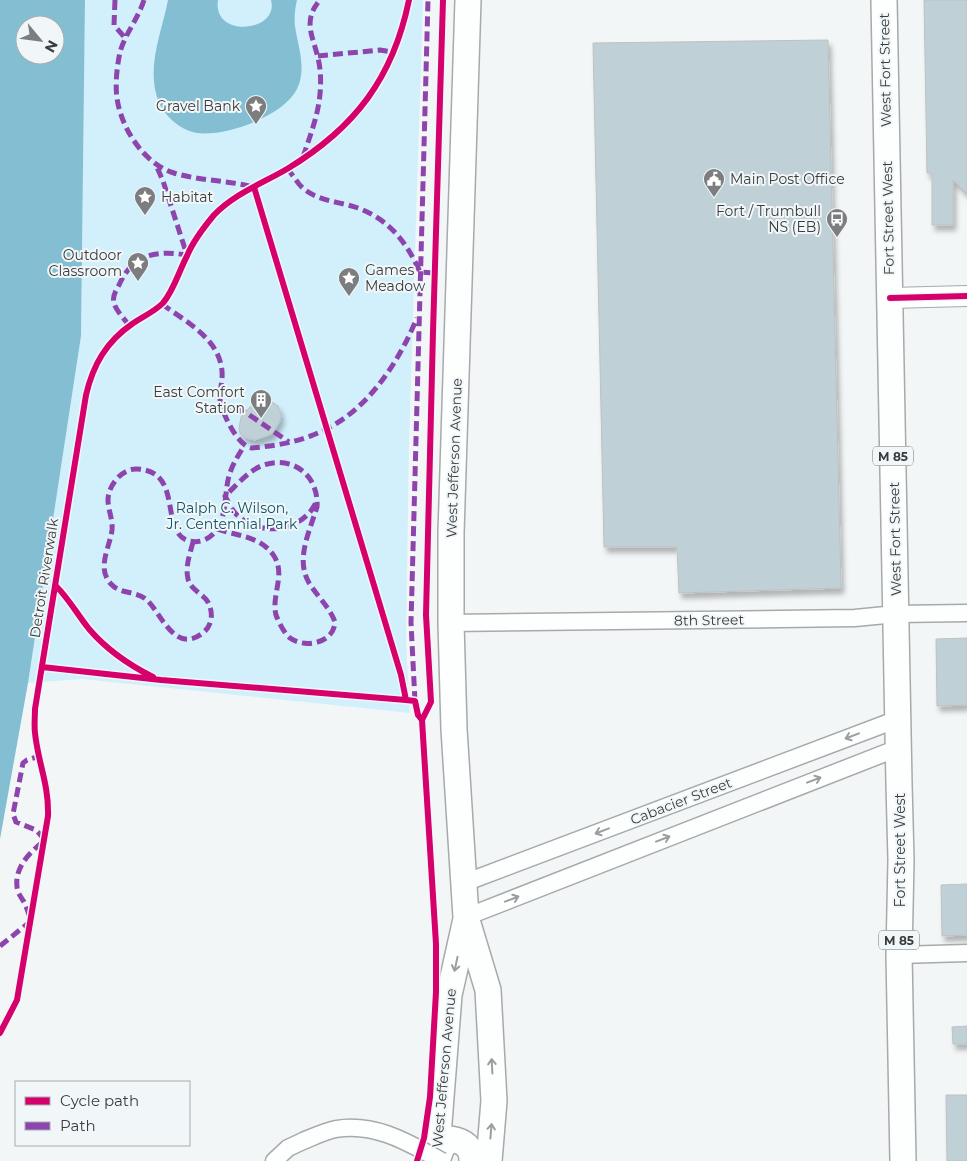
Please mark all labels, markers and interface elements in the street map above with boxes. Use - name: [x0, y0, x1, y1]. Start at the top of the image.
- street label: West Fort Street: [875, 12, 895, 127]
- north arrow: [15, 15, 65, 65]
- text: N: [41, 37, 62, 56]
- place icon: Gravel Bank: [244, 94, 268, 125]
- place label: Gravel Bank: [156, 97, 241, 115]
- street label: Fort Street West: [878, 160, 898, 275]
- public building icon: Main Post Office: [702, 167, 726, 198]
- place label: Main Post Office: [730, 170, 845, 188]
- place icon: Habitat: [133, 185, 157, 216]
- place label: Habitat: [161, 188, 213, 206]
- place label: Fort / Trumbull NS (EB): [716, 202, 821, 236]
- bus stop icon: Fort / Trumbull NS (EB): [825, 207, 849, 238]
- place label: Outdoor Classroom: [49, 246, 122, 280]
- place icon: Outdoor Classroom: [126, 251, 150, 282]
- place label: Games Meadow: [365, 261, 426, 295]
- place icon: Games Meadow: [337, 266, 361, 297]
- street label: West Jefferson Avenue: [442, 378, 466, 538]
- place label: East Comfort Station: [153, 383, 245, 417]
- building icon: East Comfort Station: [249, 388, 273, 419]
- road number: M 85: [873, 446, 913, 466]
- street label: West Fort Street: [885, 481, 905, 596]
- park label: Ralph C. Wilson, Jr. Centennial Park: [166, 499, 298, 533]
- street label: Detroit Riverwalk: [26, 516, 62, 639]
- street label: 8th Street: [674, 610, 745, 630]
- one-way arrow: [845, 732, 860, 741]
- street label: Cabacier Street: [628, 773, 735, 829]
- one-way arrow: [806, 775, 821, 784]
- street label: Fort Street West: [891, 793, 909, 907]
- one-way arrow: [595, 827, 611, 836]
- one-way arrow: [655, 834, 670, 844]
- one-way arrow: [504, 894, 519, 903]
- road number: M 85: [879, 930, 919, 950]
- one-way arrow: [451, 956, 460, 972]
- street label: West Jefferson Avenue: [428, 988, 460, 1148]
- one-way arrow: [487, 1058, 497, 1074]
- legend: [15, 1081, 190, 1146]
- text: Cycle path: [60, 1091, 139, 1110]
- text: Path: [60, 1116, 96, 1135]
- one-way arrow: [486, 1123, 496, 1139]

